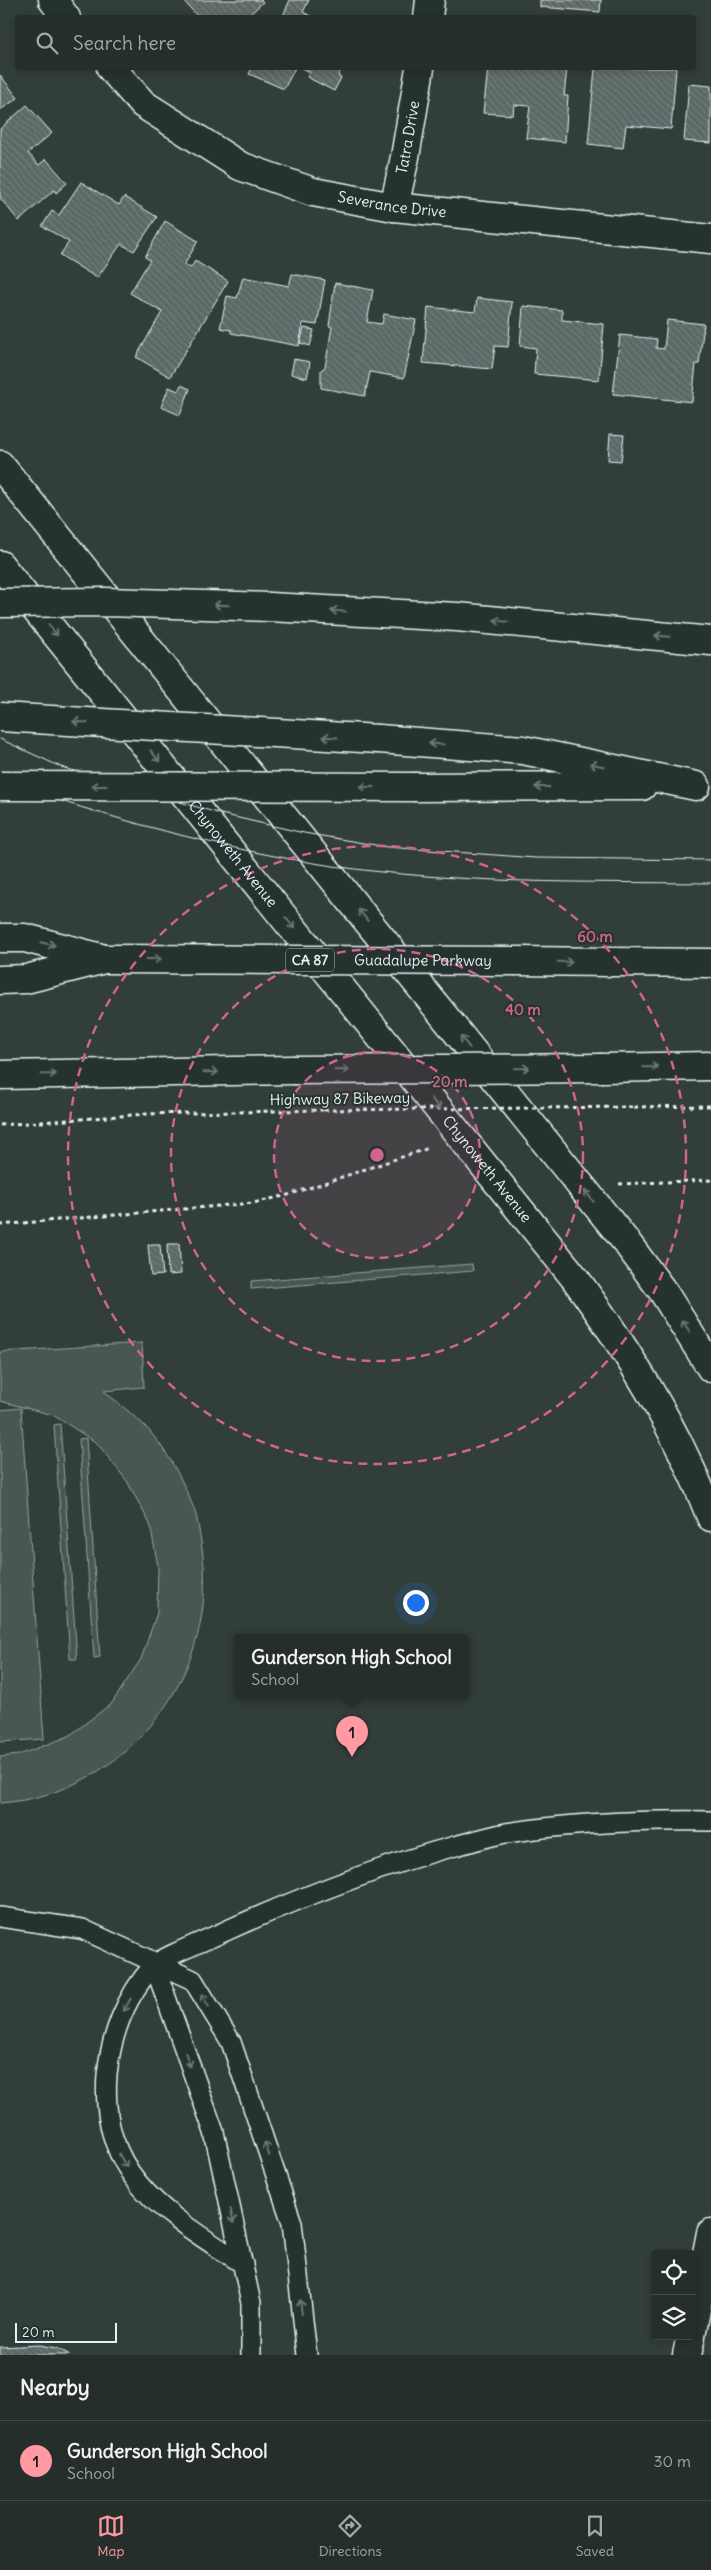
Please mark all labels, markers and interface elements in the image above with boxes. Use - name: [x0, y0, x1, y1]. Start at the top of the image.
- search box: [15, 15, 696, 70]
- icon: search: [33, 29, 61, 57]
- text: Search here: [73, 31, 176, 55]
- street label: Tatra Drive: [392, 99, 423, 176]
- street label: Severance Drive: [336, 187, 447, 221]
- one-way arrow: [213, 600, 229, 609]
- one-way arrow: [331, 606, 347, 615]
- one-way arrow: [493, 617, 509, 626]
- one-way arrow: [47, 623, 58, 636]
- one-way arrow: [655, 631, 671, 641]
- one-way arrow: [73, 718, 89, 727]
- one-way arrow: [322, 732, 338, 741]
- one-way arrow: [428, 739, 444, 748]
- one-way arrow: [149, 749, 160, 762]
- one-way arrow: [589, 760, 605, 770]
- one-way arrow: [92, 781, 108, 791]
- one-way arrow: [359, 782, 376, 792]
- one-way arrow: [534, 782, 550, 792]
- street label: Chynoweth Avenue: [185, 796, 282, 911]
- one-way arrow: [358, 909, 369, 922]
- one-way arrow: [284, 917, 295, 930]
- text: 60 m: [577, 927, 613, 946]
- one-way arrow: [40, 940, 56, 949]
- road number: CA 87: [286, 948, 334, 972]
- street label: Guadalupe Parkway: [354, 950, 492, 970]
- one-way arrow: [145, 954, 161, 964]
- one-way arrow: [556, 957, 573, 967]
- text: 40 m: [505, 1000, 541, 1019]
- one-way arrow: [460, 1036, 471, 1049]
- one-way arrow: [642, 1062, 659, 1072]
- one-way arrow: [514, 1063, 530, 1073]
- one-way arrow: [334, 1065, 350, 1075]
- one-way arrow: [203, 1067, 219, 1076]
- one-way arrow: [40, 1069, 56, 1079]
- text: 20 m: [433, 1072, 467, 1091]
- street label: Highway 87 Bikeway: [270, 1088, 410, 1109]
- one-way arrow: [430, 1098, 441, 1111]
- street label: Chynoweth Avenue: [439, 1112, 536, 1226]
- centre of rings: [368, 1146, 386, 1164]
- one-way arrow: [584, 1189, 595, 1202]
- one-way arrow: [681, 1319, 691, 1333]
- your location: [403, 1590, 429, 1616]
- popup: [234, 1634, 469, 1699]
- text: Gunderson High School: [251, 1645, 452, 1669]
- text: School: [251, 1669, 299, 1689]
- pin: 1: [336, 1716, 368, 1757]
- one-way arrow: [199, 1993, 209, 2007]
- one-way arrow: [122, 1997, 132, 2011]
- one-way arrow: [184, 2051, 193, 2067]
- one-way arrow: [262, 2142, 271, 2157]
- one-way arrow: [118, 2153, 128, 2168]
- one-way arrow: [228, 2207, 237, 2223]
- map controls: [651, 2250, 696, 2340]
- button: locate: [651, 2250, 696, 2295]
- button: layers: [651, 2295, 696, 2340]
- one-way arrow: [296, 2299, 306, 2315]
- scale bar: [15, 2320, 118, 2343]
- text: 20 m: [22, 2323, 55, 2341]
- text: Nearby: [20, 2374, 90, 2401]
- text: Gunderson High School: [67, 2439, 268, 2463]
- text: 1: [33, 2451, 39, 2471]
- text: 30 m: [654, 2451, 691, 2471]
- text: School: [67, 2463, 115, 2483]
- tab: Map: [97, 2512, 125, 2560]
- tab: Directions: [319, 2512, 382, 2560]
- tab: Saved: [576, 2512, 614, 2560]

